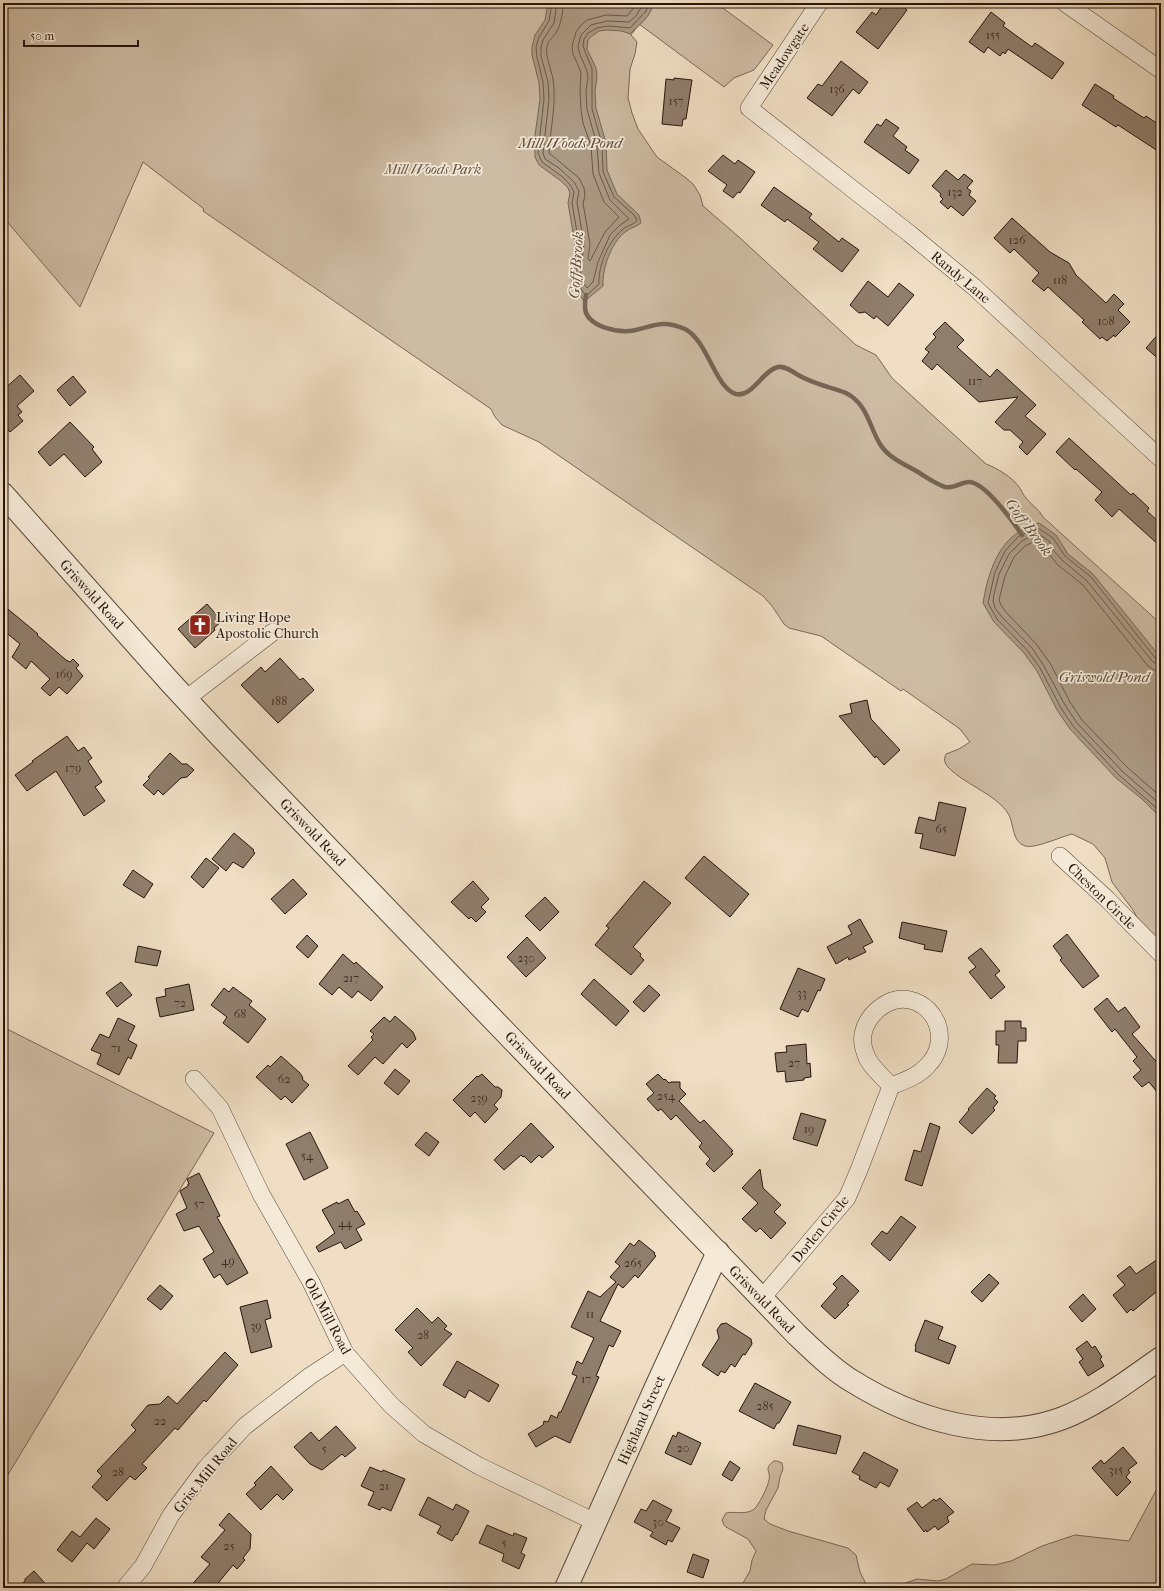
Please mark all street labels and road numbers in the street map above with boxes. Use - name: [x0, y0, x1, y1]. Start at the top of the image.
- street label: Meadowgate: [756, 20, 813, 93]
- street label: Randy Lane: [927, 247, 994, 307]
- street label: Griswold Road: [56, 556, 128, 633]
- street label: Griswold Road: [276, 795, 350, 870]
- street label: Cheston Circle: [1064, 859, 1139, 933]
- street label: Griswold Road: [501, 1028, 575, 1103]
- street label: Dorlen Circle: [788, 1192, 853, 1266]
- street label: Griswold Road: [725, 1262, 799, 1337]
- street label: Old Mill Road: [300, 1275, 355, 1358]
- street label: Highland Street: [614, 1373, 669, 1468]
- street label: Grist Mill Road: [170, 1434, 241, 1516]

